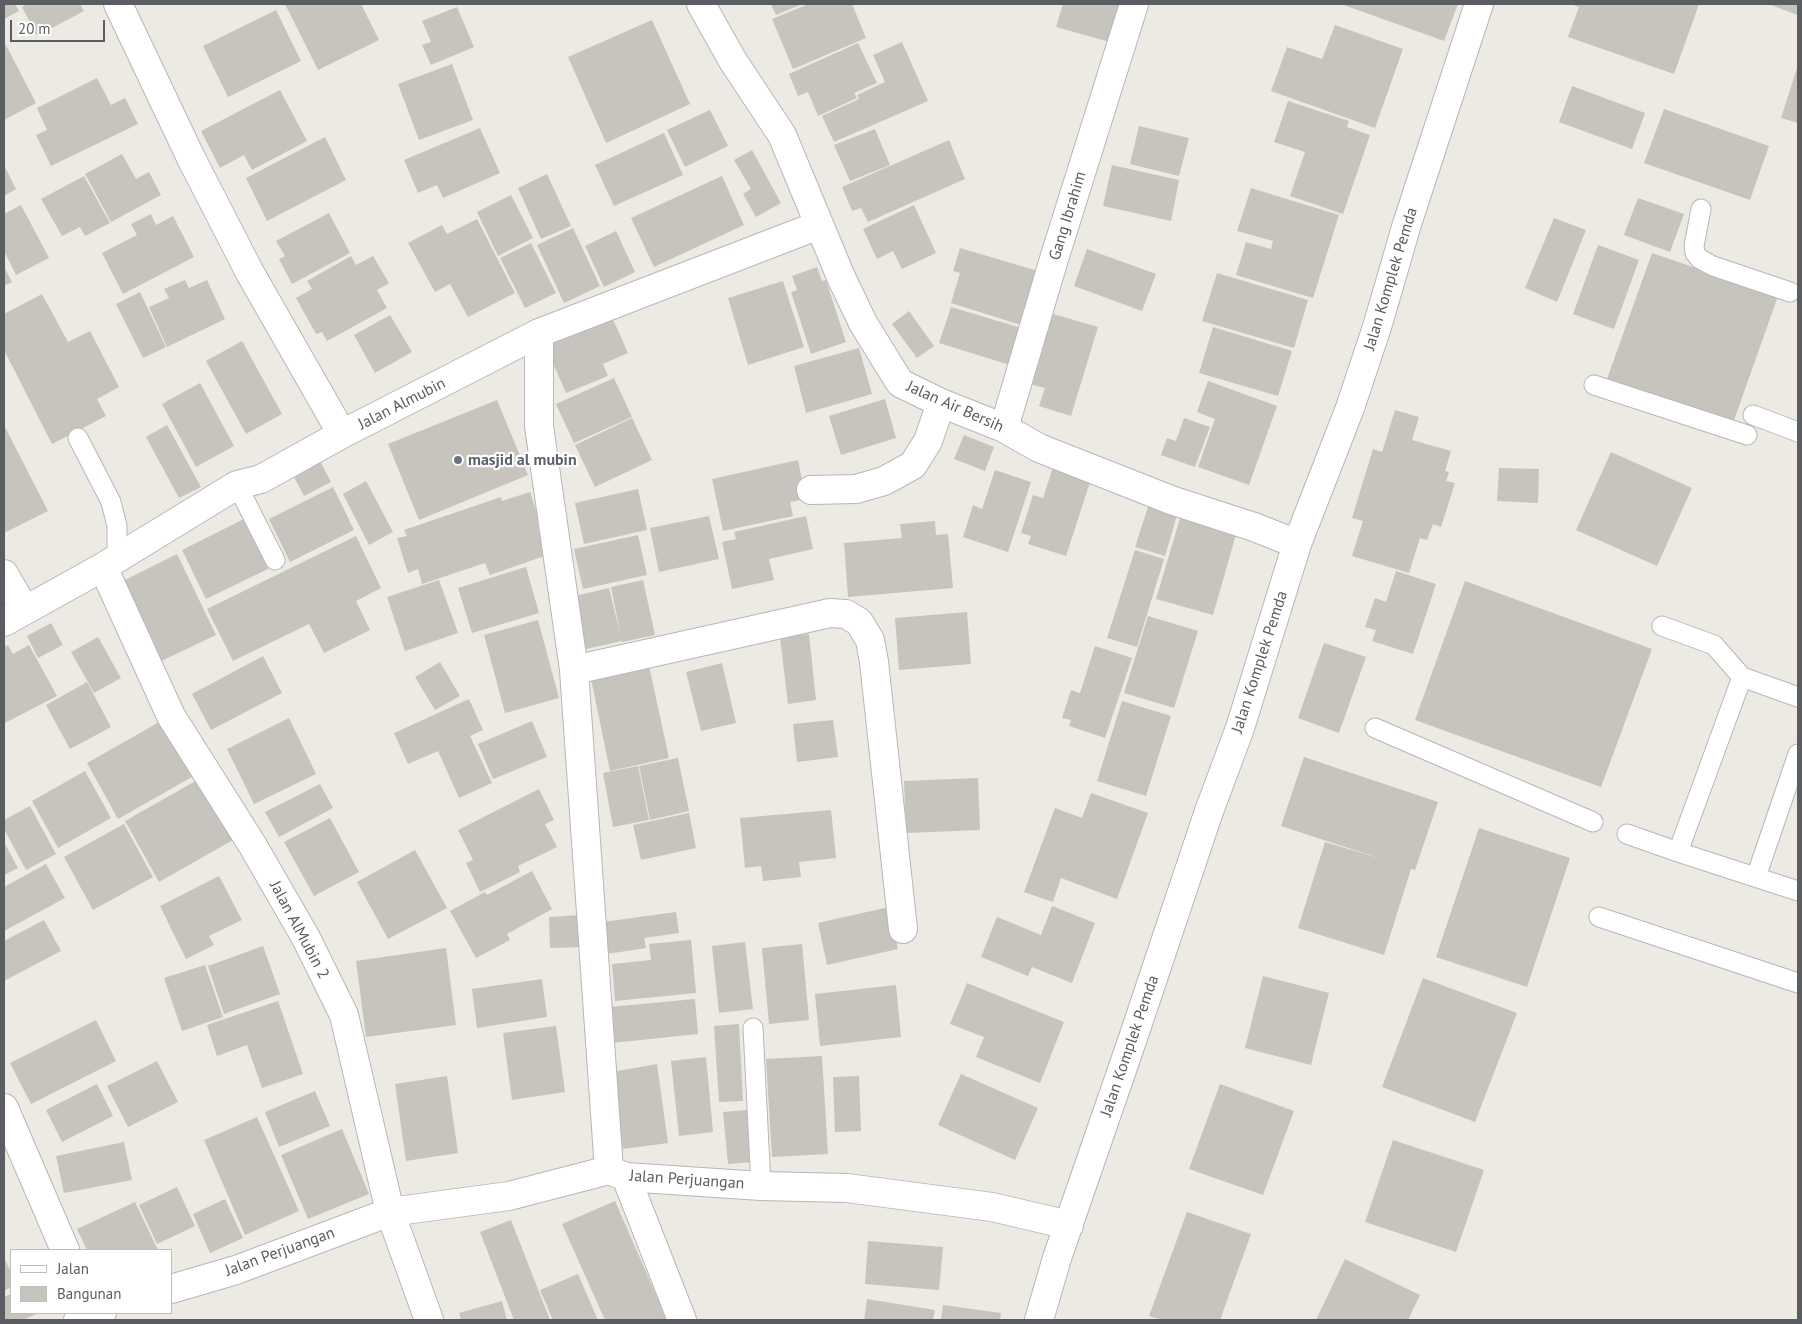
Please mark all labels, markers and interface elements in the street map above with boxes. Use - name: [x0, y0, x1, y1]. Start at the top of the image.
- scale bar: [12, 10, 108, 42]
- text: 20 m: [18, 19, 51, 38]
- street label: Gang Ibrahim: [1045, 169, 1091, 263]
- street label: Jalan Komplek Pemda: [1360, 205, 1422, 353]
- street label: Jalan Almubin: [355, 374, 449, 434]
- street label: Jalan Air Bersih: [903, 377, 1007, 437]
- place label: masjid al mubin: [468, 450, 577, 470]
- marker: masjid al mubin: [452, 454, 464, 466]
- street label: Jalan Komplek Pemda: [1228, 589, 1292, 735]
- street label: Jalan AlMubin 2: [265, 878, 333, 982]
- street label: Jalan Komplek Pemda: [1097, 973, 1163, 1119]
- street label: Jalan Perjuangan: [629, 1166, 745, 1194]
- street label: Jalan Perjuangan: [223, 1223, 337, 1281]
- legend: [10, 1249, 172, 1314]
- text: Jalan: [57, 1259, 89, 1278]
- text: Bangunan: [57, 1284, 121, 1303]

